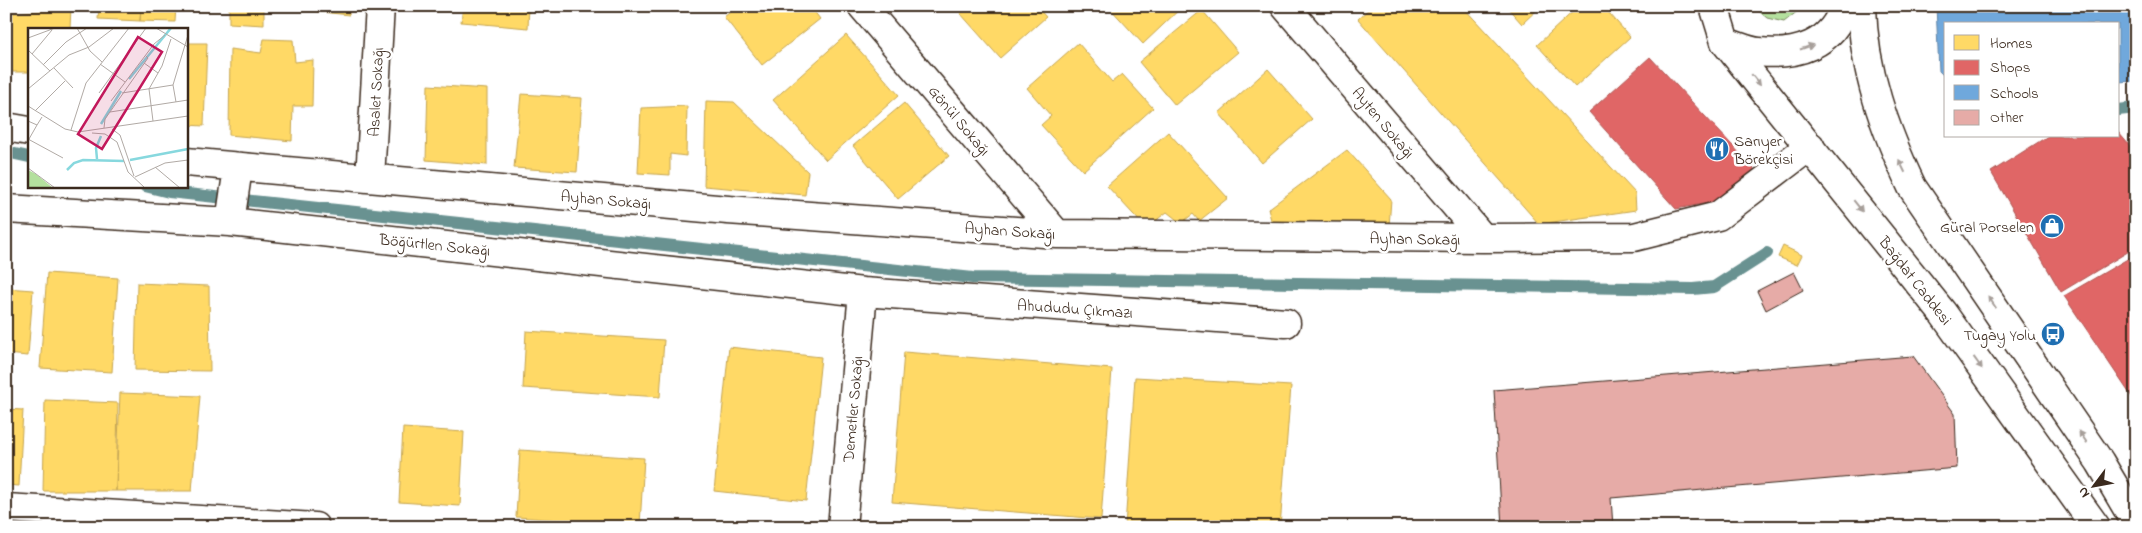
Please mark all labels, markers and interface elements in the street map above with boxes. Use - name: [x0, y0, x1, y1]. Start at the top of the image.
- legend: [1944, 22, 2120, 138]
- inset map: [28, 28, 188, 188]
- text: Homes: [1990, 33, 2033, 55]
- one-way arrow: [1799, 43, 1814, 50]
- street label: Asalet Sokağı: [363, 47, 391, 138]
- text: Shops: [1990, 57, 2030, 79]
- one-way arrow: [1750, 74, 1761, 86]
- street label: Gönül Sokağı: [922, 81, 995, 162]
- street label: Ayten Sokağı: [1345, 82, 1420, 164]
- text: Schools: [1990, 83, 2039, 105]
- text: Other: [1990, 107, 2024, 129]
- place label: Sarıyer Börekçisi: [1733, 130, 1793, 172]
- restaurant icon: Sarıyer Börekçisi: [1704, 136, 1730, 162]
- one-way arrow: [1898, 159, 1907, 174]
- street label: Ayhan Sokağı: [560, 185, 652, 217]
- one-way arrow: [1852, 200, 1863, 213]
- shop icon: Güral Porselen: [2039, 213, 2065, 239]
- place label: Güral Porselen: [1940, 216, 2034, 240]
- street label: Ayhan Sokağı: [964, 217, 1056, 247]
- street label: Ayhan Sokağı: [1369, 227, 1461, 253]
- street label: Böğürtlen Sokağı: [377, 228, 492, 264]
- street label: Bağdat Caddesi: [1871, 231, 1957, 331]
- street label: Ahududu Çıkmazı: [1016, 294, 1134, 326]
- one-way arrow: [1987, 295, 1997, 309]
- bus stop icon: Tugay Yolu: [2040, 321, 2066, 347]
- place label: Tugay Yolu: [1963, 324, 2036, 348]
- street label: Demetler Sokağı: [837, 355, 871, 464]
- one-way arrow: [1973, 356, 1983, 370]
- one-way arrow: [2078, 430, 2088, 443]
- north arrow: [2070, 460, 2120, 510]
- text: N: [2073, 483, 2096, 502]

